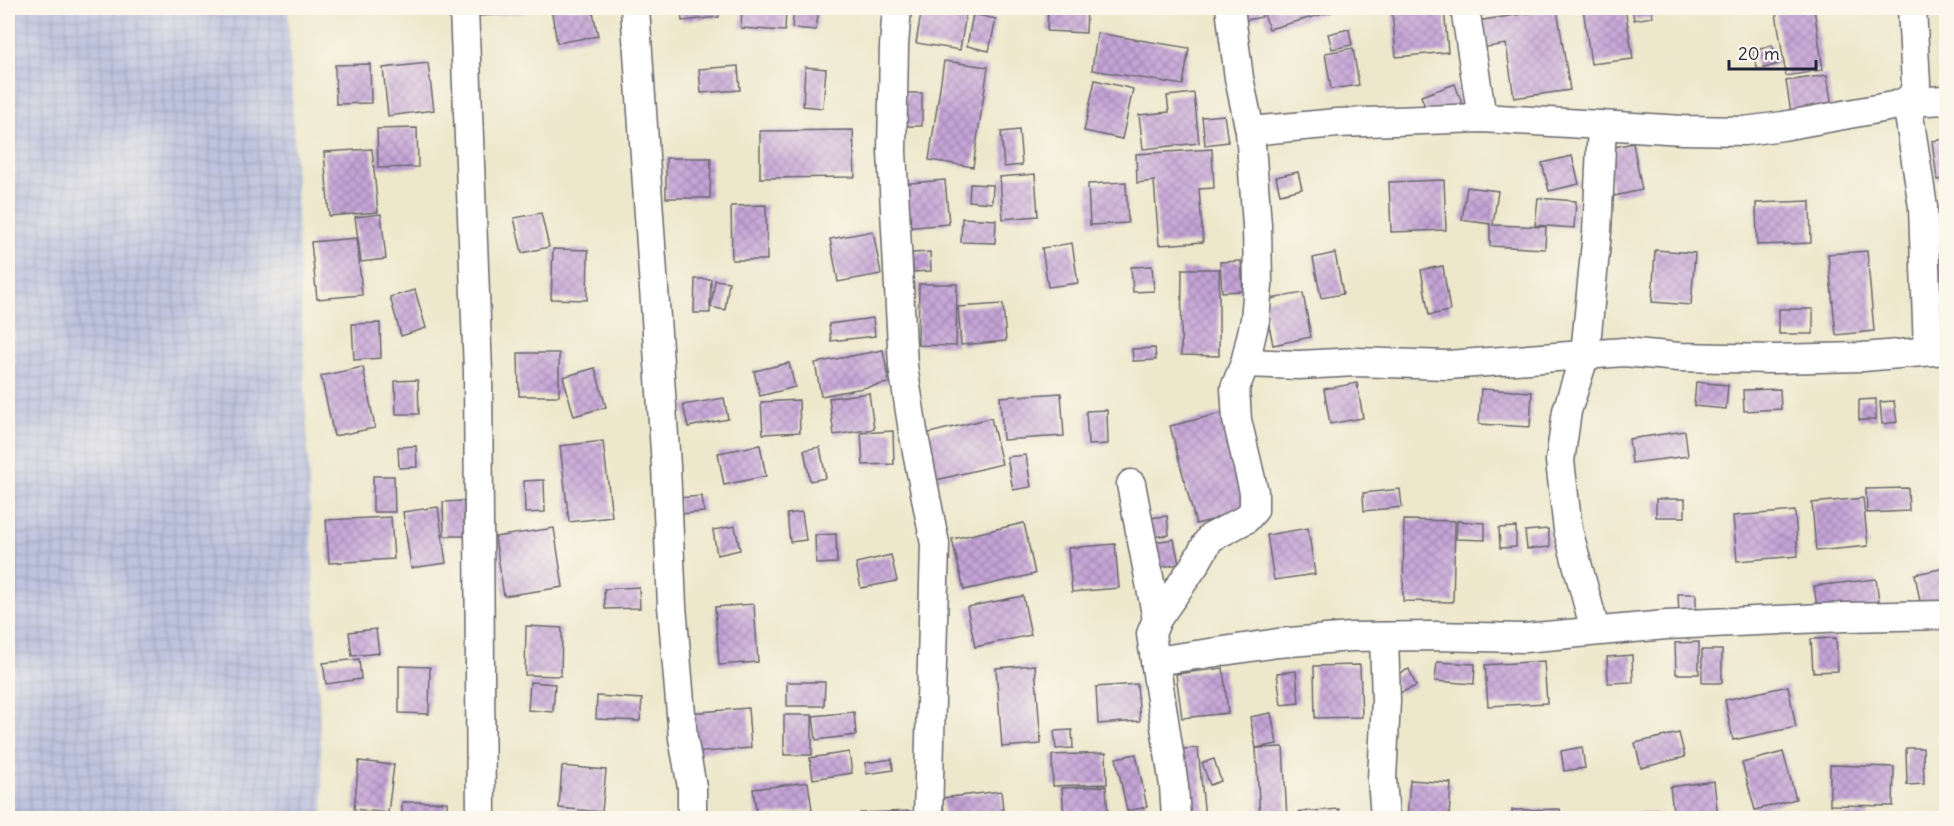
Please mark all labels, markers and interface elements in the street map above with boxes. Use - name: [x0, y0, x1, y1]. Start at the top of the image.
- scale bar: [1729, 33, 1816, 71]
- text: 20 m: [1738, 42, 1780, 65]

